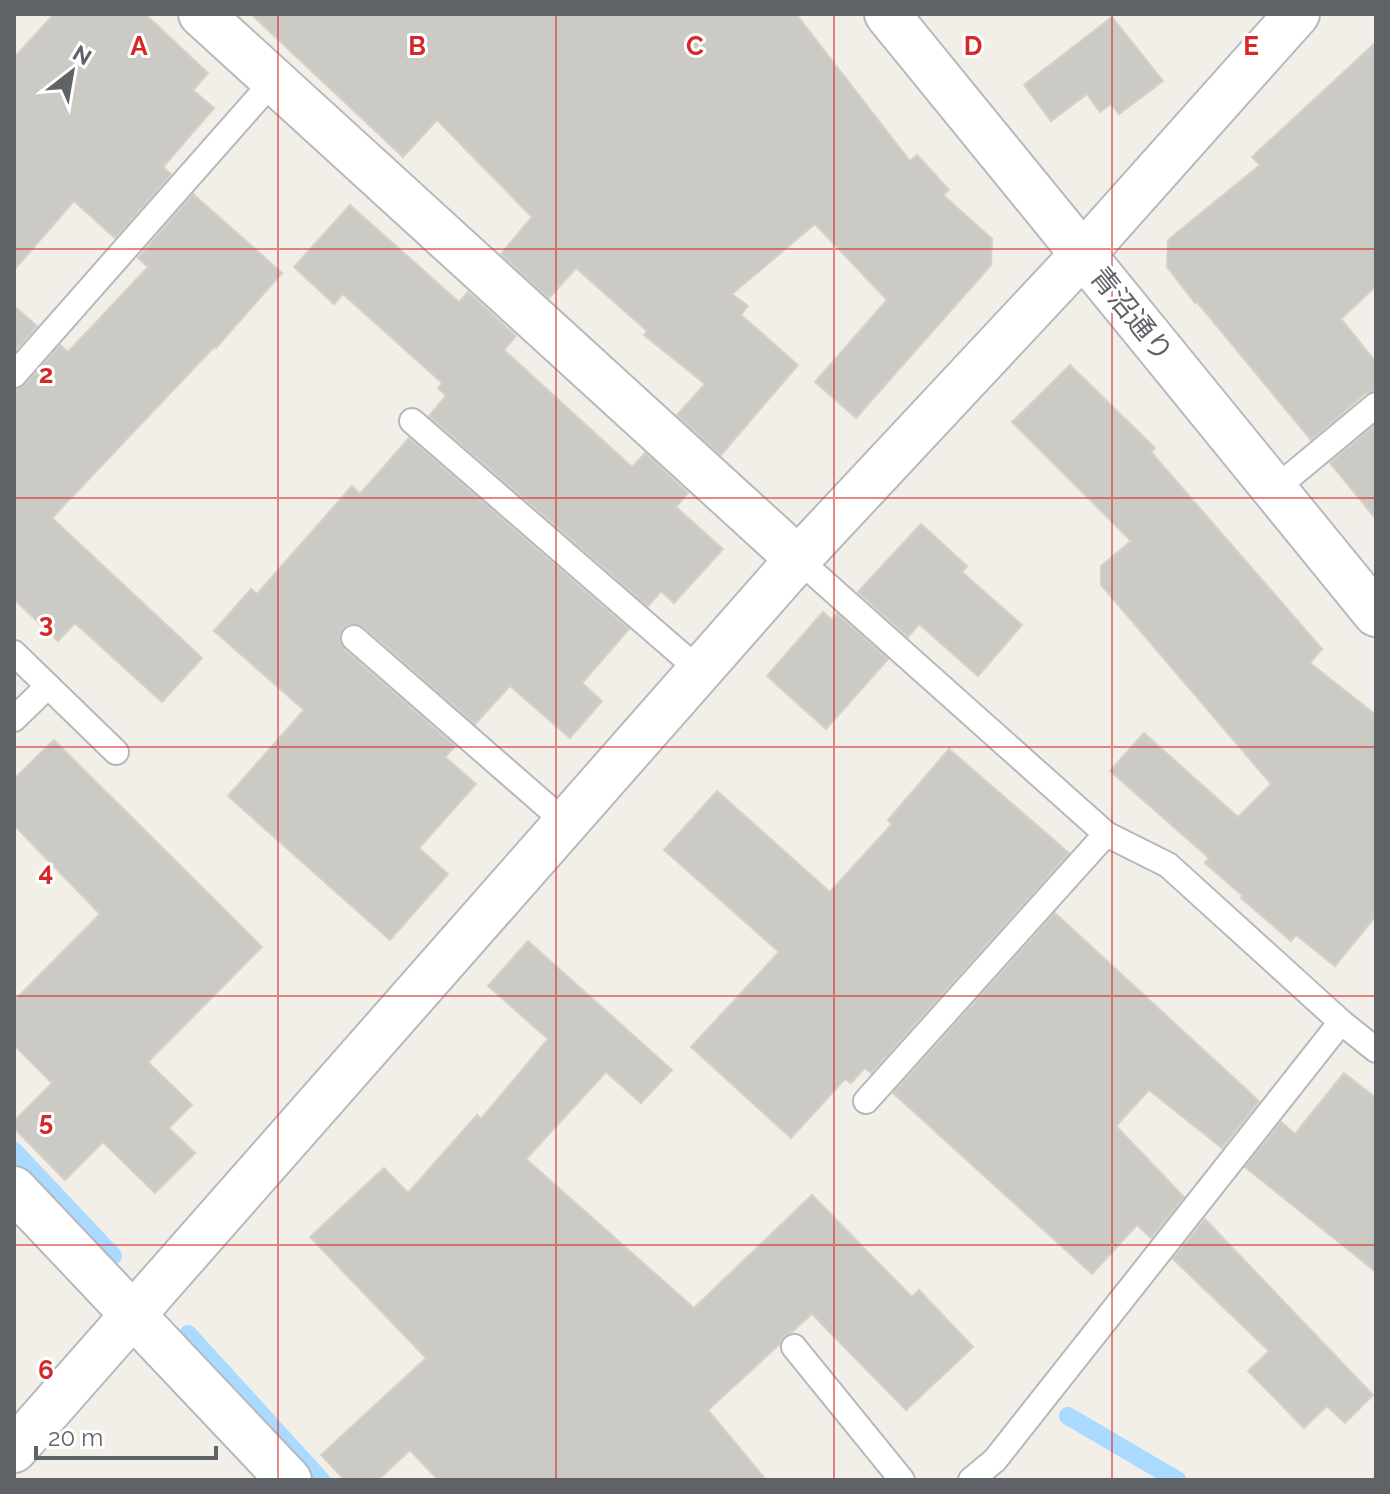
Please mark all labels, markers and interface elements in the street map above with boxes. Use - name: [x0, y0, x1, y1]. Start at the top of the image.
- text: A: [130, 31, 148, 61]
- text: B: [408, 31, 426, 61]
- text: C: [686, 31, 704, 61]
- text: D: [964, 31, 982, 61]
- text: E: [1243, 31, 1259, 61]
- north arrow: [32, 32, 112, 112]
- text: N: [68, 39, 96, 70]
- street label: 青沼通り: [1084, 260, 1180, 368]
- text: 2: [39, 359, 53, 389]
- text: 3: [39, 608, 53, 638]
- text: 4: [39, 857, 53, 887]
- text: 5: [39, 1106, 53, 1136]
- text: 6: [38, 1355, 54, 1385]
- scale bar: [36, 1410, 216, 1460]
- text: 20 m: [48, 1423, 103, 1452]

